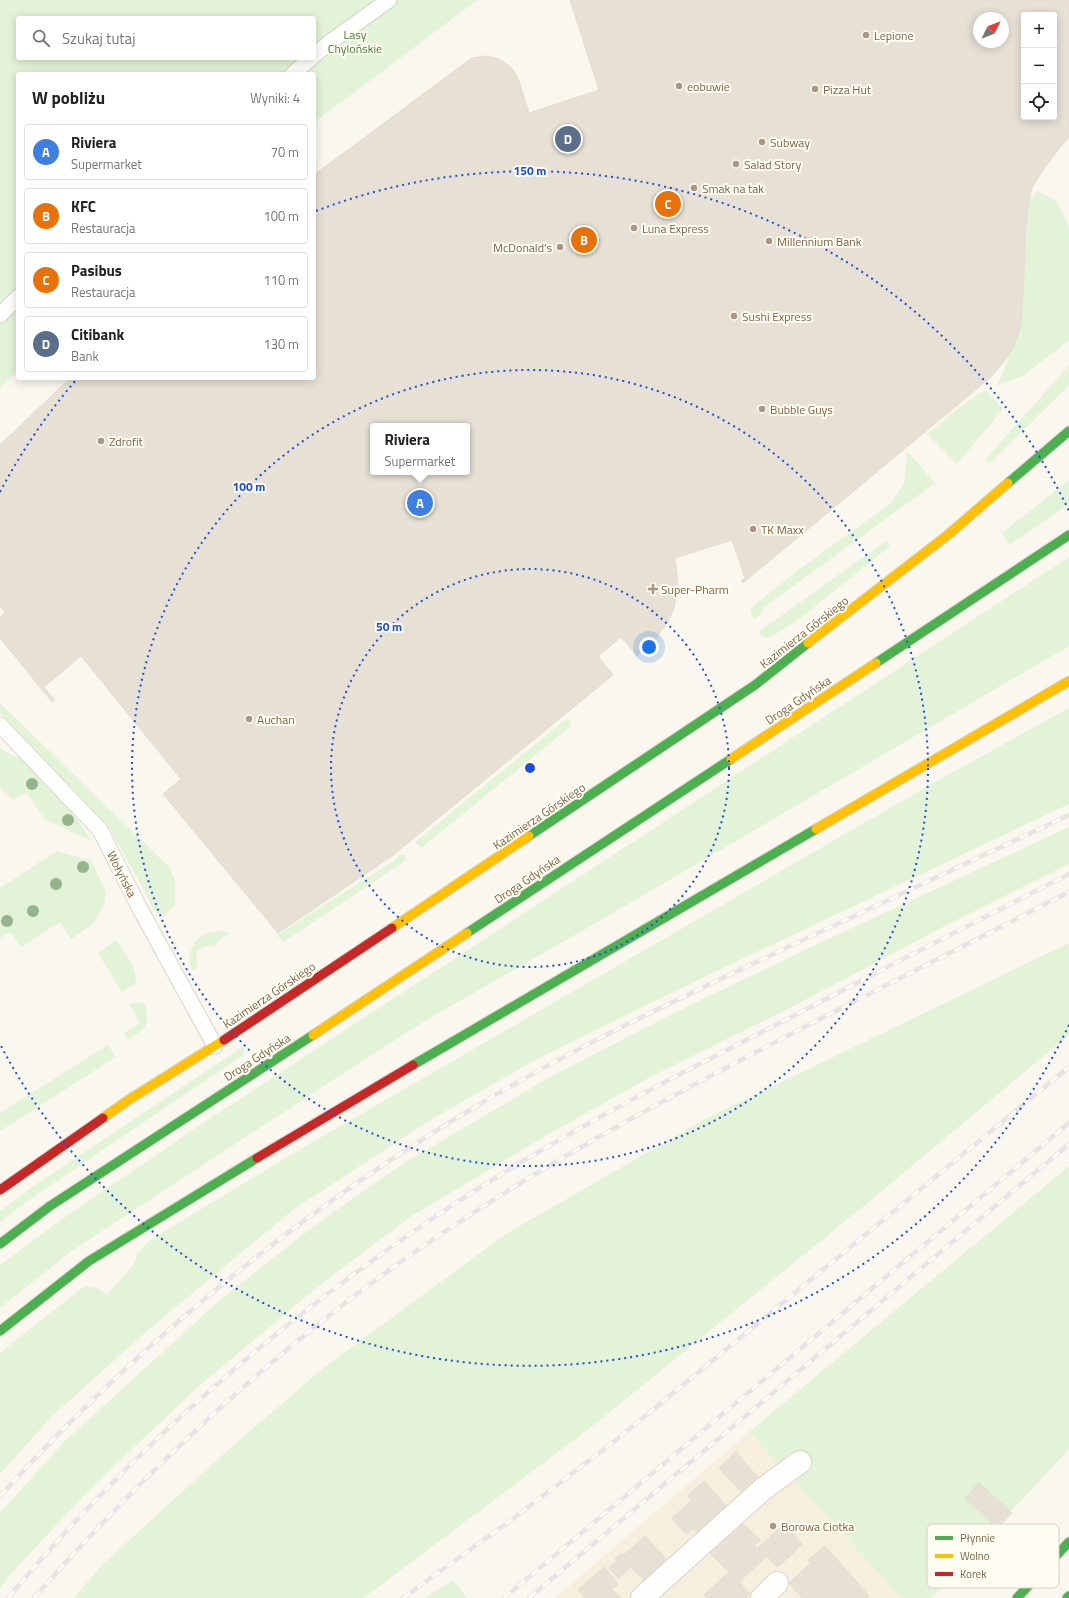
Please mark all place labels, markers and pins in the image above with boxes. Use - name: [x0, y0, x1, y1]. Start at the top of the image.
- place label: Lepione: [874, 26, 914, 45]
- marker: Lepione: [861, 30, 871, 40]
- place label: eobuwie: [687, 77, 730, 96]
- place label: Pizza Hut: [823, 80, 872, 99]
- marker: eobuwie: [674, 81, 684, 91]
- marker: Pizza Hut: [810, 84, 820, 94]
- pin: D: [555, 124, 581, 154]
- place label: Subway: [770, 133, 810, 152]
- marker: Subway: [757, 137, 767, 147]
- place label: Salad Story: [744, 155, 801, 174]
- marker: Salad Story: [731, 159, 741, 169]
- place label: Smak na tak: [702, 179, 764, 198]
- marker: Smak na tak: [689, 183, 699, 193]
- pin: C: [655, 189, 681, 219]
- place label: Luna Express: [642, 219, 709, 238]
- marker: Luna Express: [629, 223, 639, 233]
- pin: B: [571, 225, 597, 255]
- place label: Millennium Bank: [777, 232, 862, 251]
- marker: Millennium Bank: [764, 236, 774, 246]
- place label: McDonald's: [493, 238, 552, 257]
- marker: McDonald's: [555, 242, 565, 252]
- place label: Sushi Express: [742, 307, 812, 326]
- marker: Sushi Express: [729, 311, 739, 321]
- place label: Bubble Guys: [770, 400, 833, 419]
- marker: Bubble Guys: [757, 404, 767, 414]
- place label: Zdrofit: [109, 432, 144, 451]
- marker: Zdrofit: [96, 436, 106, 446]
- pin: A: [407, 488, 433, 518]
- place label: TK Maxx: [761, 520, 804, 539]
- marker: TK Maxx: [748, 524, 758, 534]
- place label: Super-Pharm: [661, 580, 729, 599]
- marker: Super-Pharm: [648, 584, 658, 594]
- place label: Auchan: [257, 710, 295, 729]
- marker: Auchan: [244, 714, 254, 724]
- centre of rings: [523, 761, 537, 775]
- place label: Borowa Ciotka: [781, 1517, 854, 1536]
- marker: Borowa Ciotka: [768, 1521, 778, 1531]

